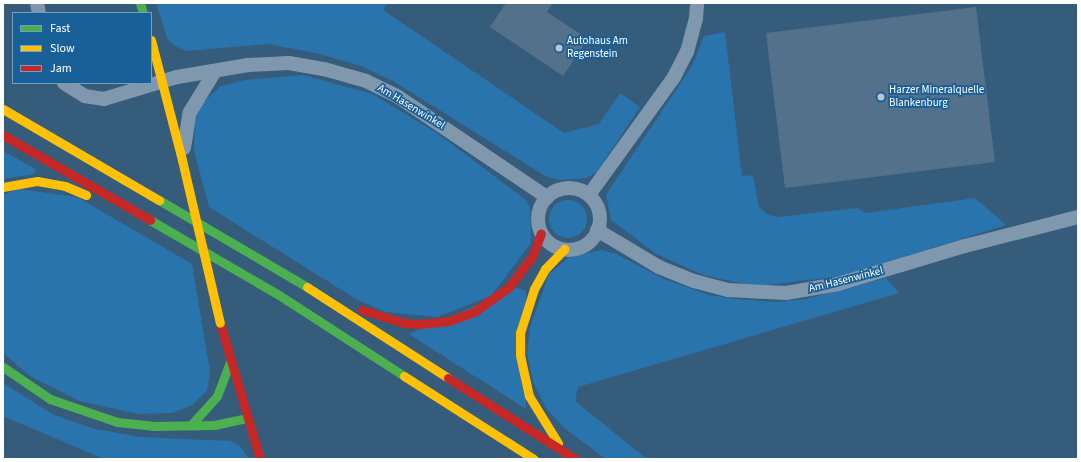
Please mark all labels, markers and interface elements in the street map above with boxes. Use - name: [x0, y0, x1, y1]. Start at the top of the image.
- legend: [12, 12, 152, 84]
- text: Fast: [50, 20, 70, 37]
- place label: Autohaus Am Regenstein: [567, 35, 628, 61]
- text: Slow: [50, 40, 75, 57]
- marker: Autohaus Am Regenstein: [554, 43, 564, 53]
- text: Jam: [50, 60, 72, 77]
- street label: Am Hasenwinkel: [375, 82, 447, 132]
- place label: Harzer Mineralquelle Blankenburg: [889, 84, 984, 110]
- marker: Harzer Mineralquelle Blankenburg: [876, 92, 886, 102]
- street label: Am Hasenwinkel: [807, 264, 885, 296]

